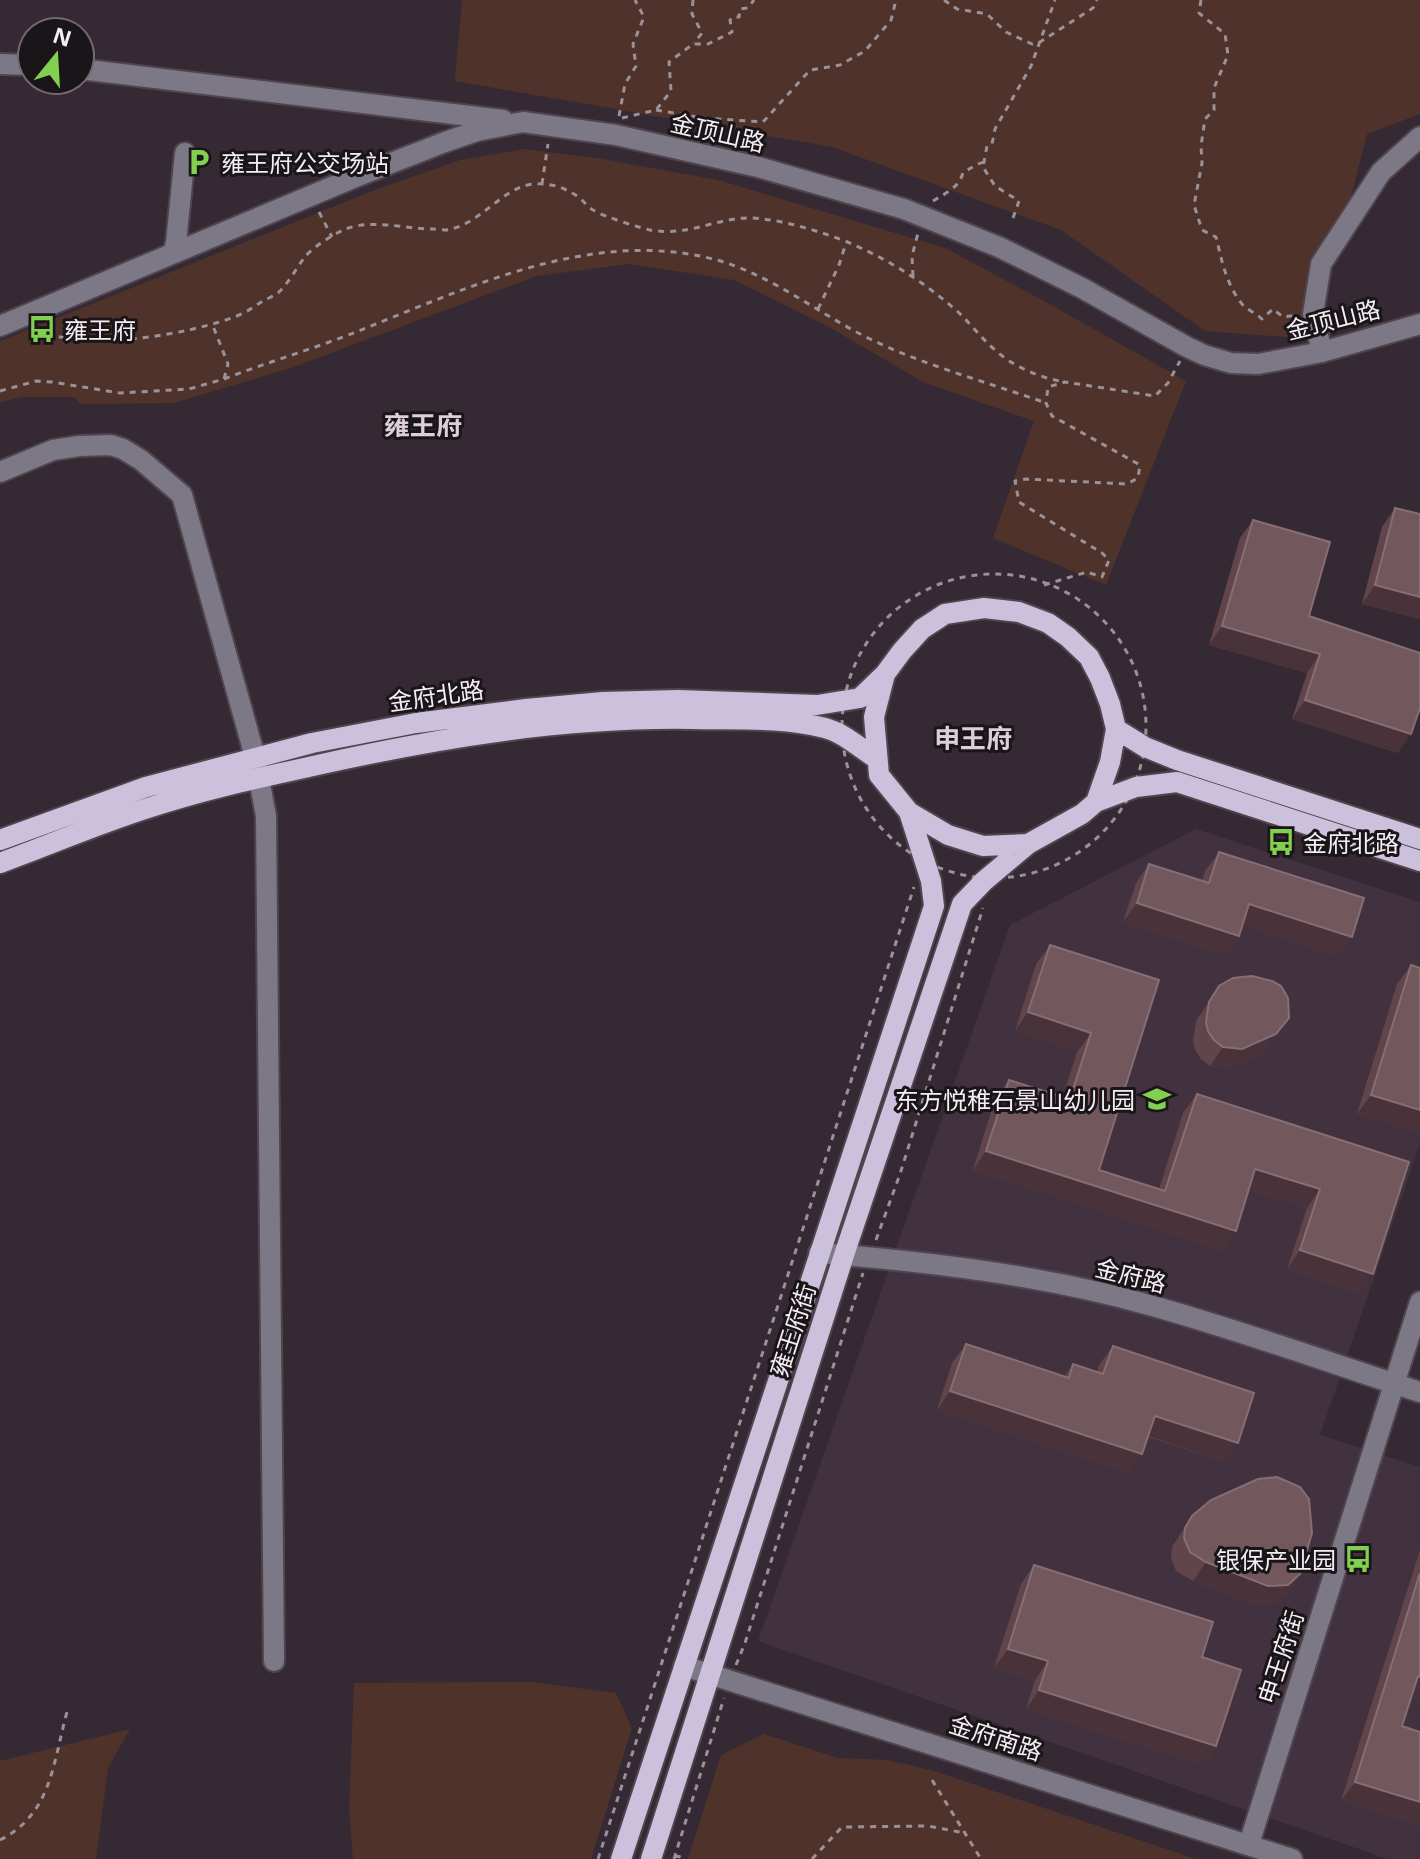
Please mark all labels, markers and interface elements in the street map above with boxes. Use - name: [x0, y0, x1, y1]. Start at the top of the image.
- north arrow: [16, 16, 96, 96]
- text: N: [49, 19, 76, 53]
- street label: 金顶山路: [668, 105, 768, 159]
- place label: 雍王府公交场站: [221, 146, 389, 179]
- parking icon: 雍王府公交场站: [184, 147, 214, 177]
- street label: 金顶山路: [1282, 291, 1384, 347]
- place label: 雍王府: [64, 313, 136, 346]
- bus stop icon: 雍王府: [27, 314, 57, 344]
- district label: 雍王府: [384, 407, 462, 443]
- street label: 金府北路: [386, 672, 486, 718]
- district label: 申王府: [934, 720, 1012, 756]
- place label: 金府北路: [1303, 826, 1399, 859]
- bus stop icon: 金府北路: [1266, 827, 1296, 857]
- place label: 东方悦稚石景山幼儿园: [895, 1083, 1135, 1116]
- school or university icon: 东方悦稚石景山幼儿园: [1142, 1084, 1172, 1114]
- street label: 金府路: [1092, 1250, 1170, 1300]
- street label: 雍王府街: [761, 1279, 823, 1381]
- place label: 银保产业园: [1216, 1543, 1336, 1576]
- bus stop icon: 银保产业园: [1343, 1544, 1373, 1574]
- street label: 申王府街: [1249, 1606, 1311, 1708]
- street label: 金府南路: [945, 1706, 1047, 1768]

